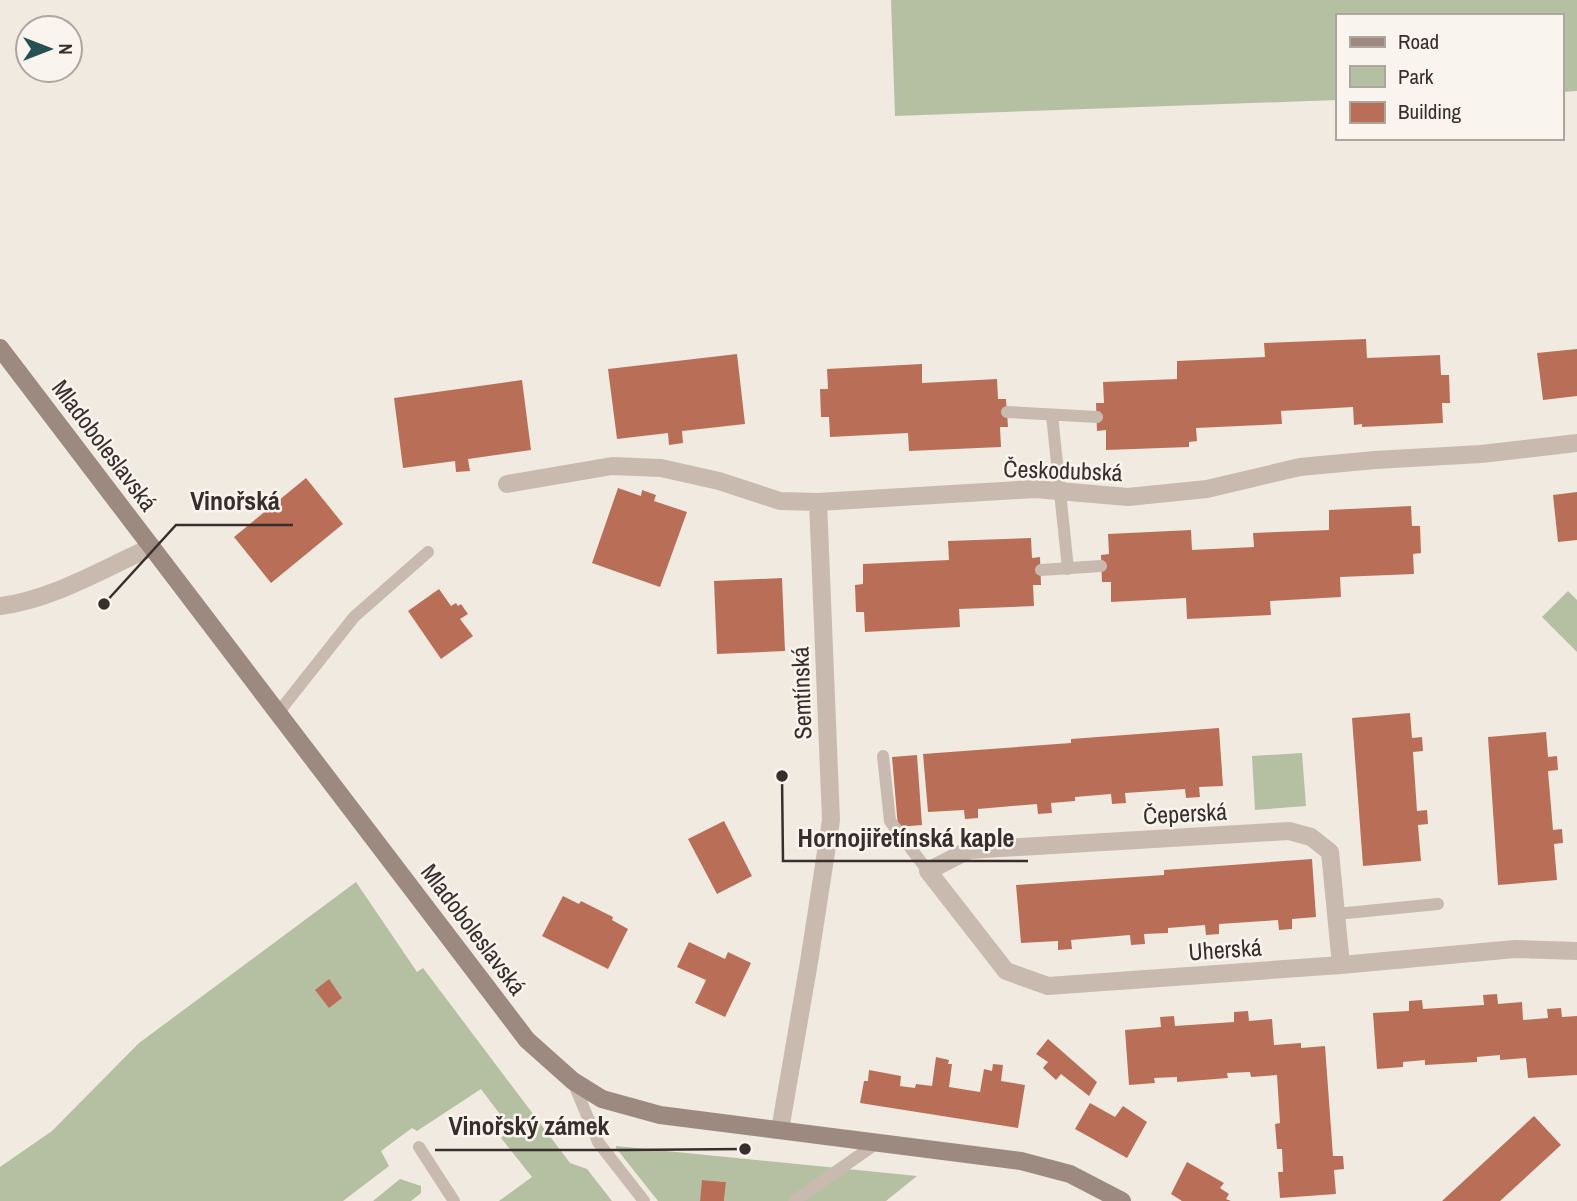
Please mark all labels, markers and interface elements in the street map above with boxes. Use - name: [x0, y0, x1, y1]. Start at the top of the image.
- north arrow: [14, 14, 84, 84]
- legend: [1336, 14, 1563, 140]
- text: Road: [1398, 27, 1439, 56]
- text: N: [53, 43, 79, 55]
- text: Park: [1398, 62, 1434, 91]
- text: Building: [1398, 97, 1462, 126]
- street label: Mladoboleslavská: [45, 373, 165, 517]
- street label: Českodubská: [1003, 452, 1123, 488]
- callout: Vinořská: [176, 478, 293, 525]
- text: Vinořská: [190, 483, 280, 518]
- street label: Semtínská: [783, 646, 819, 740]
- street label: Čeperská: [1142, 795, 1228, 831]
- callout: Hornojiřetínská kaple: [783, 814, 1028, 861]
- text: Hornojiřetínská kaple: [798, 820, 1014, 855]
- street label: Mladoboleslavská: [414, 857, 534, 1001]
- street label: Uherská: [1187, 930, 1263, 968]
- callout: Vinořský zámek: [435, 1103, 624, 1150]
- text: Vinořský zámek: [449, 1108, 610, 1143]

